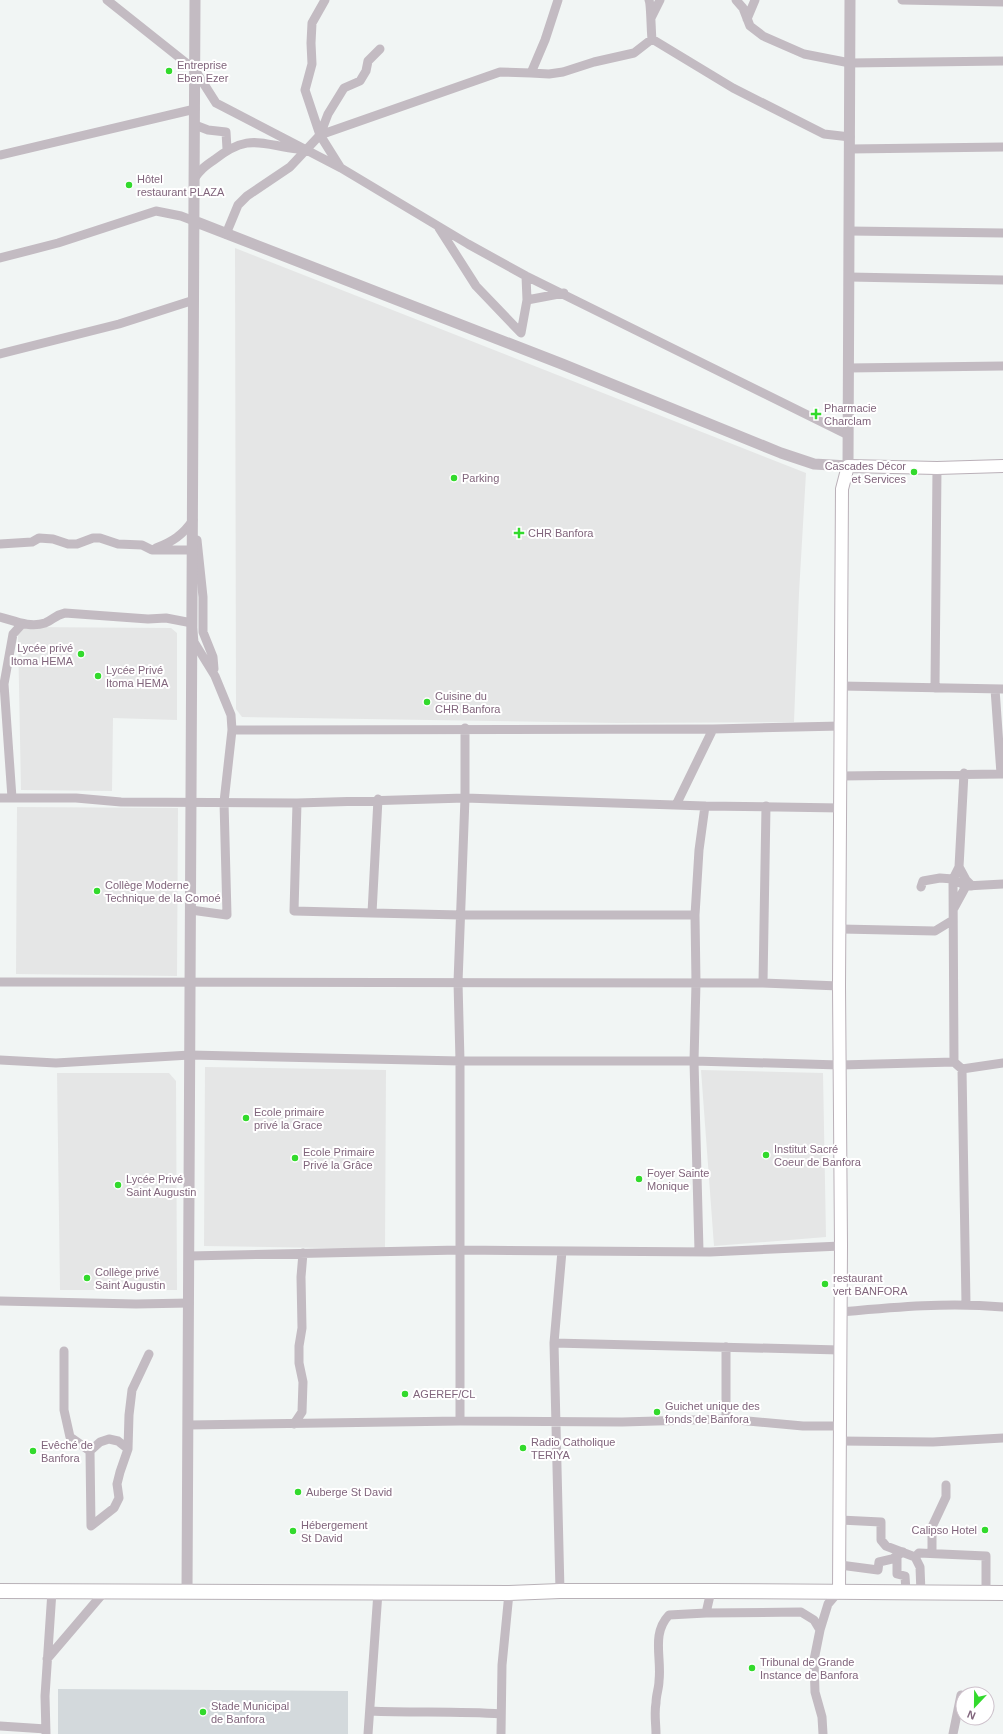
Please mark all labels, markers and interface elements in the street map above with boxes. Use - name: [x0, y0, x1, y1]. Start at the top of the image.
- place label: Entreprise Eben Ezer: [177, 59, 229, 84]
- marker: Entreprise Eben Ezer: [164, 66, 174, 76]
- place label: Hôtel restaurant PLAZA: [137, 173, 225, 198]
- marker: Hôtel restaurant PLAZA: [124, 180, 134, 190]
- place label: Pharmacie Charclam: [824, 402, 877, 427]
- marker: Pharmacie Charclam: [811, 409, 821, 419]
- place label: Cascades Décor et Services: [825, 460, 906, 485]
- marker: Cascades Décor et Services: [909, 467, 919, 477]
- place label: Parking: [462, 472, 499, 484]
- marker: Parking: [449, 473, 459, 483]
- marker: CHR Banfora: [513, 527, 525, 539]
- place label: CHR Banfora: [528, 527, 594, 539]
- place label: Lycée privé Itoma HEMA: [11, 642, 74, 667]
- marker: Lycée privé Itoma HEMA: [76, 649, 86, 659]
- place label: Lycée Privé Itoma HEMA: [106, 664, 169, 689]
- marker: Lycée Privé Itoma HEMA: [93, 671, 103, 681]
- place label: Cuisine du CHR Banfora: [435, 690, 501, 715]
- marker: Cuisine du CHR Banfora: [422, 697, 432, 707]
- place label: Collège Moderne Technique de la Comoé: [105, 879, 221, 904]
- marker: Collège Moderne Technique de la Comoé: [92, 886, 102, 896]
- place label: Ecole primaire privé la Grace: [254, 1106, 324, 1131]
- marker: Ecole primaire privé la Grace: [241, 1113, 251, 1123]
- place label: Institut Sacré Coeur de Banfora: [774, 1143, 862, 1168]
- place label: Ecole Primaire Privé la Grâce: [303, 1146, 375, 1171]
- marker: Institut Sacré Coeur de Banfora: [761, 1150, 771, 1160]
- marker: Ecole Primaire Privé la Grâce: [290, 1153, 300, 1163]
- place label: Foyer Sainte Monique: [647, 1167, 709, 1192]
- place label: Lycée Privé Saint Augustin: [126, 1173, 196, 1198]
- marker: Foyer Sainte Monique: [634, 1174, 644, 1184]
- marker: Lycée Privé Saint Augustin: [113, 1180, 123, 1190]
- place label: Collège privé Saint Augustin: [95, 1266, 165, 1291]
- place label: restaurant vert BANFORA: [833, 1272, 908, 1297]
- marker: Collège privé Saint Augustin: [82, 1273, 92, 1283]
- marker: restaurant vert BANFORA: [820, 1279, 830, 1289]
- place label: AGEREF/CL: [413, 1388, 475, 1400]
- marker: AGEREF/CL: [400, 1389, 410, 1399]
- place label: Guichet unique des fonds de Banfora: [665, 1400, 760, 1425]
- marker: Guichet unique des fonds de Banfora: [652, 1407, 662, 1417]
- place label: Radio Catholique TERIYA: [531, 1436, 615, 1461]
- place label: Evêché de Banfora: [41, 1439, 93, 1464]
- marker: Radio Catholique TERIYA: [518, 1443, 528, 1453]
- marker: Evêché de Banfora: [28, 1446, 38, 1456]
- place label: Auberge St David: [306, 1486, 392, 1498]
- marker: Auberge St David: [293, 1487, 303, 1497]
- place label: Hébergement St David: [301, 1519, 368, 1544]
- place label: Calipso Hotel: [912, 1524, 977, 1536]
- marker: Calipso Hotel: [980, 1525, 990, 1535]
- marker: Hébergement St David: [288, 1526, 298, 1536]
- place label: Tribunal de Grande Instance de Banfora: [760, 1656, 859, 1681]
- marker: Tribunal de Grande Instance de Banfora: [747, 1663, 757, 1673]
- north arrow: [955, 1686, 995, 1726]
- place label: Stade Municipal de Banfora: [211, 1700, 289, 1725]
- marker: Stade Municipal de Banfora: [198, 1707, 208, 1717]
- text: N: [965, 1708, 977, 1722]

